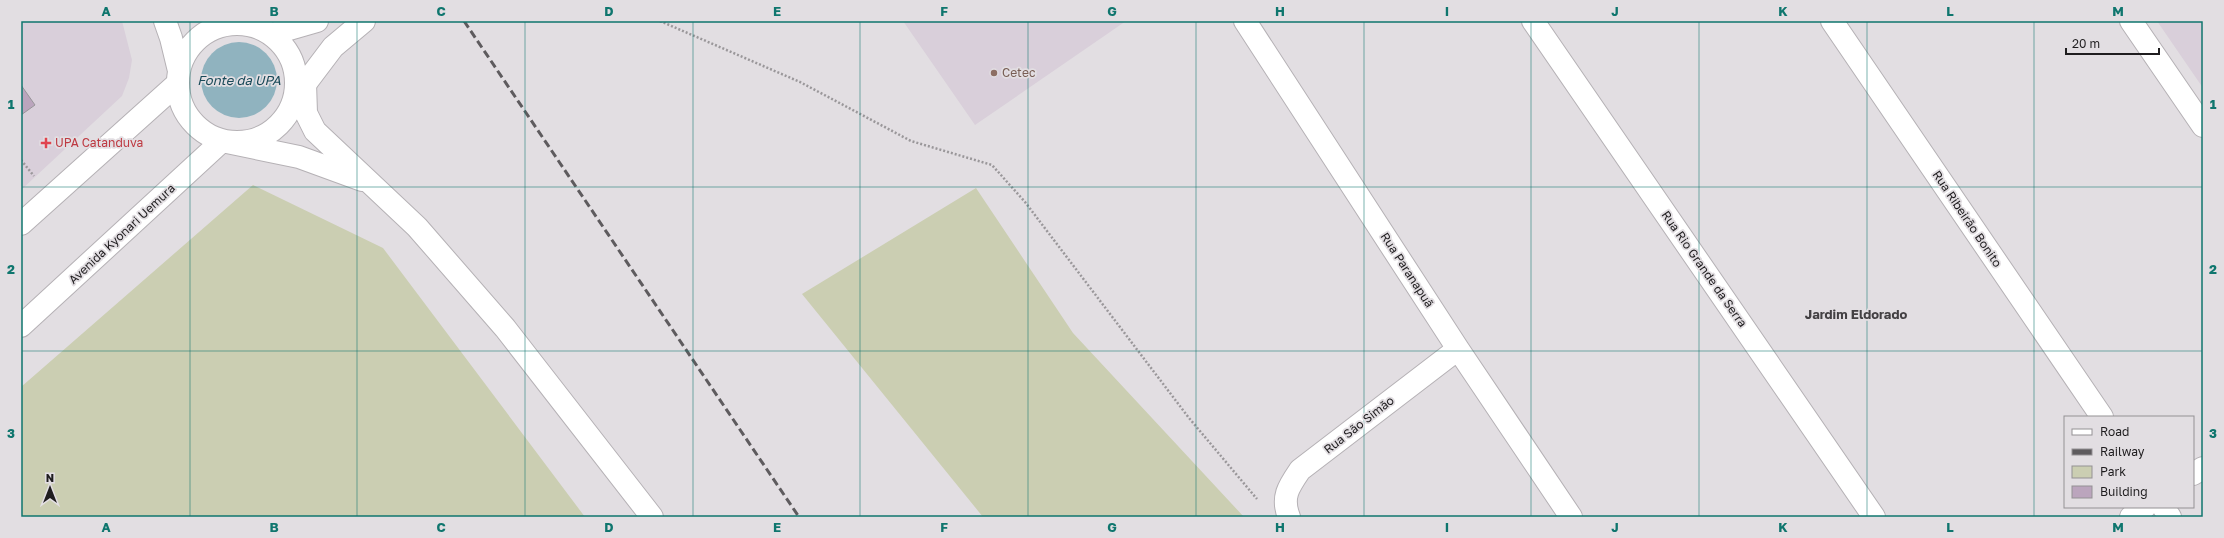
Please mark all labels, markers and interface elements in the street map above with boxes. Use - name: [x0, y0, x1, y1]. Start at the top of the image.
- text: A: [101, 3, 111, 19]
- text: B: [269, 3, 279, 19]
- text: C: [436, 3, 446, 19]
- text: D: [604, 3, 614, 19]
- text: E: [773, 3, 781, 19]
- text: F: [940, 3, 948, 19]
- text: G: [1107, 3, 1117, 19]
- text: H: [1275, 3, 1285, 19]
- text: I: [1445, 3, 1449, 19]
- text: J: [1611, 3, 1619, 19]
- text: K: [1778, 3, 1788, 19]
- text: L: [1946, 3, 1954, 19]
- text: M: [2112, 3, 2124, 19]
- scale bar: [2066, 30, 2159, 56]
- text: 20 m: [2072, 36, 2100, 51]
- place label: Cetec: [1002, 65, 1036, 80]
- marker: Cetec: [989, 68, 999, 78]
- water label: Fonte da UPA: [197, 72, 281, 88]
- text: 1: [8, 96, 15, 112]
- text: 1: [2210, 96, 2217, 112]
- place label: UPA Catanduva: [55, 135, 143, 150]
- marker: UPA Catanduva: [40, 137, 52, 149]
- street label: Rua Ribeirão Bonito: [1930, 168, 2005, 270]
- street label: Avenida Kyonari Uemura: [65, 180, 178, 287]
- street label: Rua Rio Grande da Serra: [1658, 208, 1750, 330]
- street label: Rua Paranapuã: [1378, 229, 1437, 310]
- text: 2: [7, 261, 15, 277]
- text: 2: [2209, 261, 2217, 277]
- district label: Jardim Eldorado: [1805, 306, 1907, 322]
- street label: Rua São Simão: [1321, 392, 1397, 457]
- legend: [2064, 416, 2194, 508]
- text: Road: [2100, 424, 2129, 439]
- text: 3: [7, 425, 15, 441]
- text: 3: [2209, 425, 2217, 441]
- text: Railway: [2100, 444, 2145, 459]
- text: Park: [2100, 464, 2126, 479]
- north arrow: [30, 468, 70, 508]
- text: N: [46, 471, 54, 484]
- text: Building: [2100, 484, 2148, 499]
- text: A: [101, 519, 111, 535]
- text: B: [269, 519, 279, 535]
- text: C: [436, 519, 446, 535]
- text: D: [604, 519, 614, 535]
- text: E: [773, 519, 781, 535]
- text: F: [940, 519, 948, 535]
- text: G: [1107, 519, 1117, 535]
- text: H: [1275, 519, 1285, 535]
- text: I: [1445, 519, 1449, 535]
- text: J: [1611, 519, 1619, 535]
- text: K: [1778, 519, 1788, 535]
- text: L: [1946, 519, 1954, 535]
- text: M: [2112, 519, 2124, 535]

